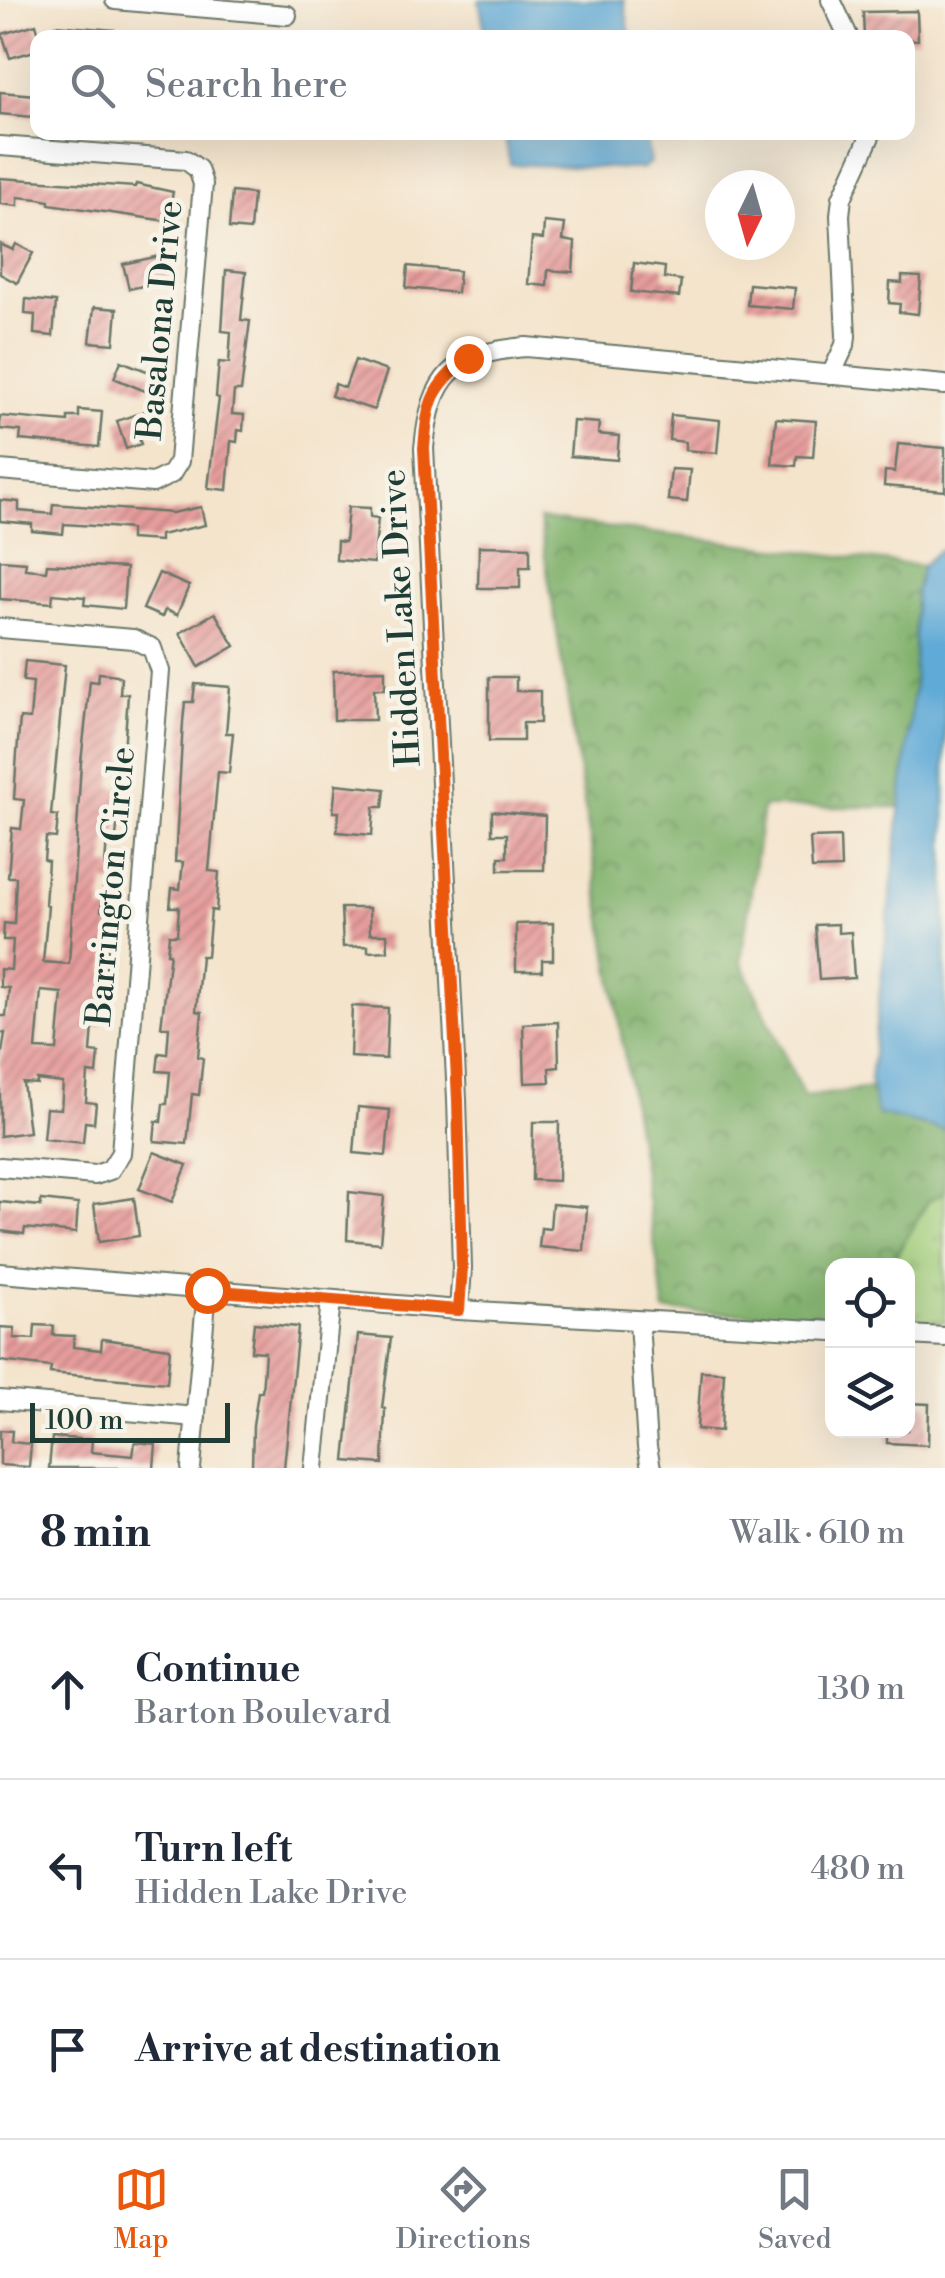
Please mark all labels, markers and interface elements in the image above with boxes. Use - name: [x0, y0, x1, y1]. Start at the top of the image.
- search box: [30, 30, 915, 140]
- icon: search: [65, 58, 120, 113]
- text: Search here: [145, 62, 348, 109]
- north arrow: [705, 170, 795, 260]
- street label: Basalona Drive: [129, 199, 192, 443]
- route end: [446, 336, 492, 382]
- street label: Hidden Lake Drive: [372, 468, 431, 768]
- street label: Barrington Circle: [78, 745, 145, 1028]
- map controls: [825, 1258, 915, 1438]
- button: locate: [825, 1258, 915, 1348]
- route start: [185, 1268, 231, 1314]
- button: layers: [825, 1348, 915, 1438]
- scale bar: [30, 1398, 230, 1442]
- text: 100 m: [45, 1403, 124, 1438]
- text: 8 min: [40, 1507, 151, 1560]
- text: Walk · 610 m: [730, 1513, 905, 1553]
- text: Continue: [135, 1646, 300, 1693]
- icon: ahead: [40, 1662, 95, 1717]
- text: 130 m: [818, 1669, 905, 1709]
- text: Barton Boulevard: [135, 1693, 391, 1733]
- text: Turn left: [135, 1826, 292, 1873]
- icon: left: [40, 1842, 95, 1897]
- text: 480 m: [811, 1849, 905, 1889]
- text: Hidden Lake Drive: [135, 1873, 407, 1913]
- icon: arrive: [40, 2022, 95, 2077]
- text: Arrive at destination: [135, 2026, 501, 2073]
- tab: Map: [114, 2162, 169, 2257]
- tab: Directions: [396, 2162, 531, 2257]
- tab: Saved: [758, 2162, 831, 2257]

